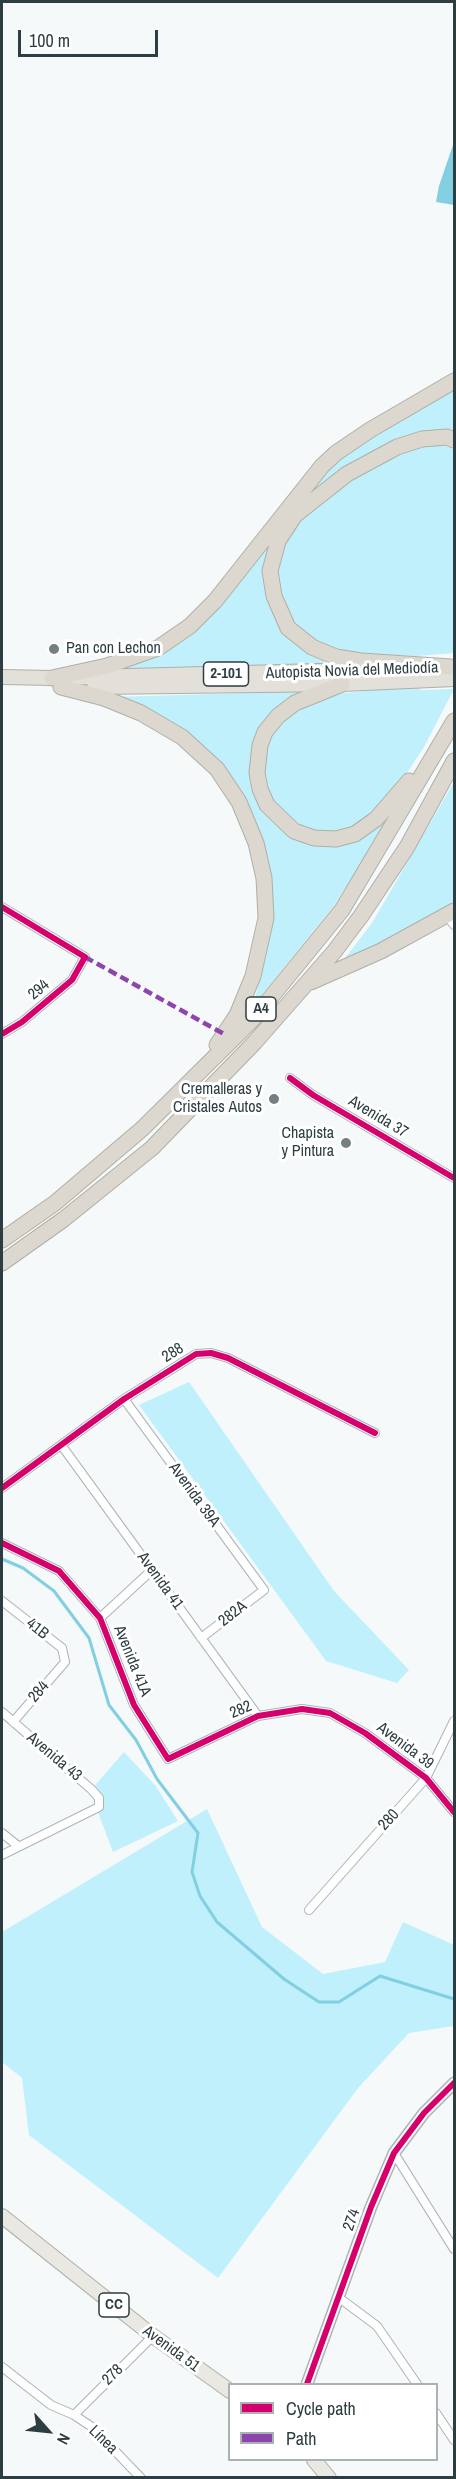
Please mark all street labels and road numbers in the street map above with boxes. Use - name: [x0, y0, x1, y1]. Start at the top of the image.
- street label: Autopista Novia del Mediodía: [265, 658, 439, 684]
- road number: 2-101: [204, 662, 248, 686]
- street label: 294: [24, 976, 54, 1004]
- road number: A4: [246, 997, 276, 1021]
- street label: Avenida 37: [345, 1092, 411, 1142]
- street label: 288: [159, 1339, 187, 1367]
- street label: Avenida 39A: [164, 1459, 224, 1531]
- street label: Avenida 41: [133, 1549, 187, 1613]
- street label: 282A: [215, 1597, 251, 1631]
- street label: 41B: [22, 1614, 52, 1644]
- street label: Avenida 41A: [109, 1623, 155, 1699]
- street label: 284: [25, 1677, 53, 1707]
- street label: 282: [227, 1697, 255, 1723]
- street label: Avenida 39: [373, 1718, 437, 1774]
- street label: Avenida 43: [22, 1728, 86, 1786]
- street label: 280: [375, 1805, 403, 1835]
- street label: 274: [339, 2206, 365, 2234]
- road number: CC: [99, 2293, 129, 2317]
- street label: Avenida 51: [139, 2322, 203, 2376]
- street label: 278: [98, 2360, 128, 2390]
- street label: Línea: [85, 2422, 121, 2458]

